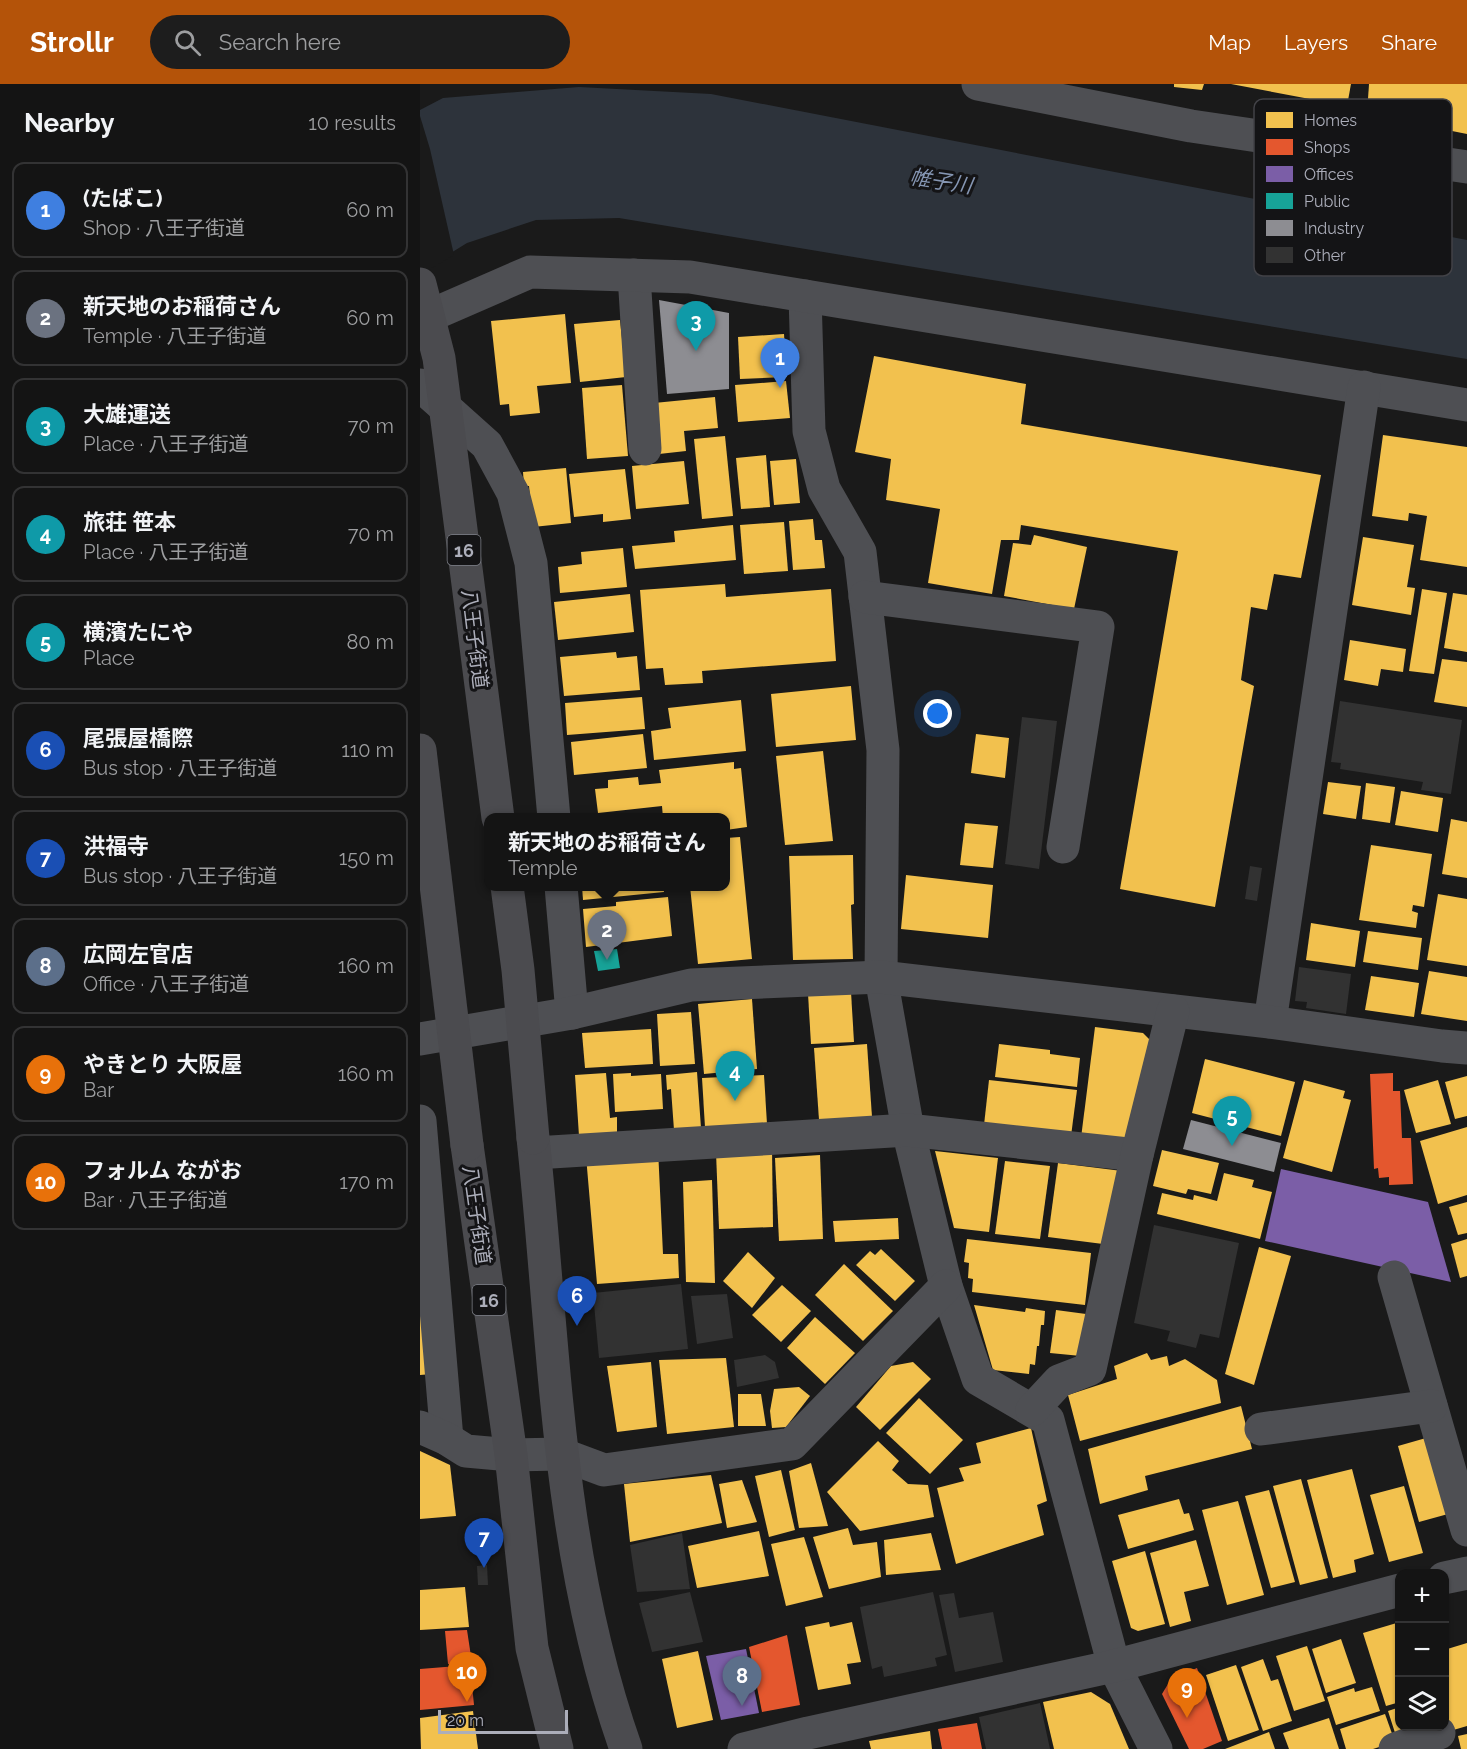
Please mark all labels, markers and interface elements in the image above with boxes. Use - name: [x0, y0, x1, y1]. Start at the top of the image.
- search box: [150, 15, 570, 69]
- text: Strollr: [30, 26, 114, 59]
- icon: search: [171, 26, 204, 59]
- text: Search here: [219, 29, 341, 55]
- text: Map: [1208, 30, 1251, 55]
- text: Layers: [1284, 30, 1348, 55]
- text: Share: [1381, 30, 1437, 55]
- legend: [1254, 99, 1452, 276]
- text: Nearby: [24, 108, 114, 138]
- text: 10 results: [308, 111, 396, 135]
- text: Homes: [1304, 111, 1357, 130]
- text: Shops: [1304, 138, 1350, 157]
- water label: 帷子川: [908, 164, 976, 199]
- text: Offices: [1304, 165, 1354, 184]
- text: (たばこ): [83, 185, 163, 211]
- text: Public: [1304, 192, 1350, 211]
- text: 1: [41, 198, 50, 222]
- text: 60 m: [346, 198, 394, 222]
- text: Shop · 八王子街道: [83, 216, 245, 240]
- text: Industry: [1304, 219, 1364, 238]
- text: Other: [1304, 246, 1346, 265]
- text: 新天地のお稲荷さん: [83, 293, 281, 319]
- pin: 3: [676, 302, 716, 351]
- text: 2: [40, 306, 51, 330]
- text: 60 m: [346, 306, 394, 330]
- text: Temple · 八王子街道: [83, 324, 267, 348]
- pin: 1: [760, 338, 800, 388]
- text: 大雄運送: [83, 401, 171, 427]
- text: 3: [40, 414, 51, 438]
- text: 70 m: [348, 414, 394, 438]
- text: Place · 八王子街道: [83, 432, 248, 456]
- text: 旅荘 笹本: [83, 509, 176, 535]
- text: 4: [40, 522, 51, 546]
- text: 70 m: [348, 522, 394, 546]
- road number: 16: [448, 535, 480, 565]
- text: Place · 八王子街道: [83, 540, 248, 564]
- street label: 八王子街道: [457, 588, 493, 690]
- text: 横濱たにや: [83, 619, 193, 645]
- text: 5: [40, 630, 51, 654]
- text: 80 m: [346, 630, 394, 654]
- text: Place: [83, 646, 134, 670]
- your location: [923, 699, 952, 728]
- text: 尾張屋橋際: [83, 725, 193, 751]
- text: 6: [39, 738, 52, 762]
- text: 110 m: [341, 738, 394, 762]
- text: Bus stop · 八王子街道: [83, 756, 277, 780]
- popup: [484, 813, 730, 891]
- text: 新天地のお稲荷さん: [508, 829, 706, 855]
- text: 洪福寺: [83, 833, 149, 859]
- text: 7: [40, 846, 51, 870]
- text: 150 m: [339, 846, 394, 870]
- text: Temple: [508, 856, 578, 880]
- text: Bus stop · 八王子街道: [83, 864, 277, 888]
- pin: 2: [588, 910, 627, 960]
- text: 広岡左官店: [83, 941, 193, 967]
- text: 8: [39, 954, 52, 978]
- text: 160 m: [338, 954, 394, 978]
- text: Office · 八王子街道: [83, 972, 249, 996]
- text: やきとり 大阪屋: [83, 1051, 242, 1077]
- pin: 4: [716, 1052, 754, 1101]
- text: 9: [40, 1062, 51, 1086]
- text: 160 m: [338, 1062, 394, 1086]
- text: Bar: [83, 1078, 114, 1102]
- pin: 5: [1212, 1096, 1252, 1146]
- text: フォルム ながお: [83, 1157, 242, 1183]
- street label: 八王子街道: [458, 1164, 496, 1266]
- text: 10: [34, 1170, 57, 1194]
- text: 170 m: [339, 1170, 394, 1194]
- text: Bar · 八王子街道: [83, 1188, 228, 1212]
- pin: 6: [558, 1276, 596, 1326]
- road number: 16: [472, 1285, 506, 1315]
- pin: 7: [464, 1518, 504, 1568]
- map controls: [1395, 1569, 1449, 1731]
- button: +: [1395, 1569, 1449, 1623]
- button: −: [1395, 1623, 1449, 1677]
- pin: 10: [448, 1652, 486, 1702]
- pin: 8: [722, 1656, 762, 1706]
- pin: 9: [1168, 1668, 1206, 1718]
- button: layers: [1395, 1677, 1449, 1731]
- scale bar: [438, 1707, 568, 1734]
- text: 20 m: [447, 1711, 484, 1730]

